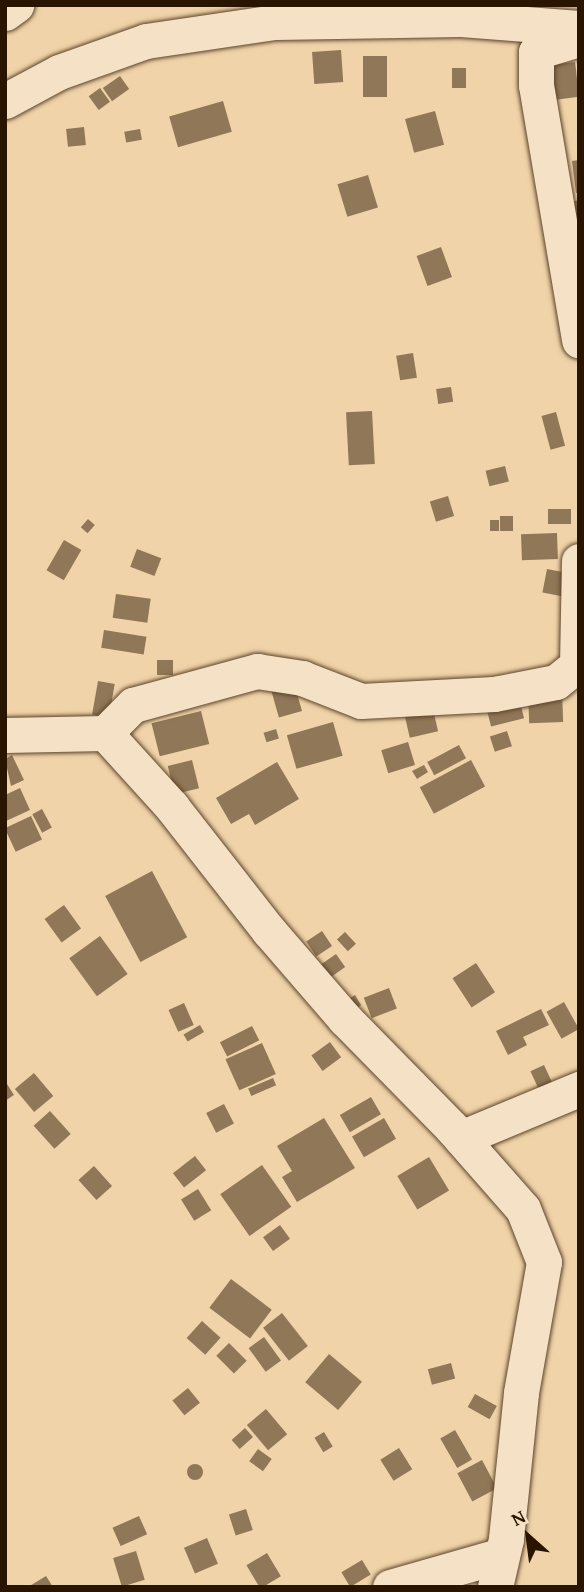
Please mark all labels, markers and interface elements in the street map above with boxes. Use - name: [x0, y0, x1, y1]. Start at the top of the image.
- north arrow: [493, 1501, 563, 1571]
- text: N: [506, 1502, 530, 1533]

